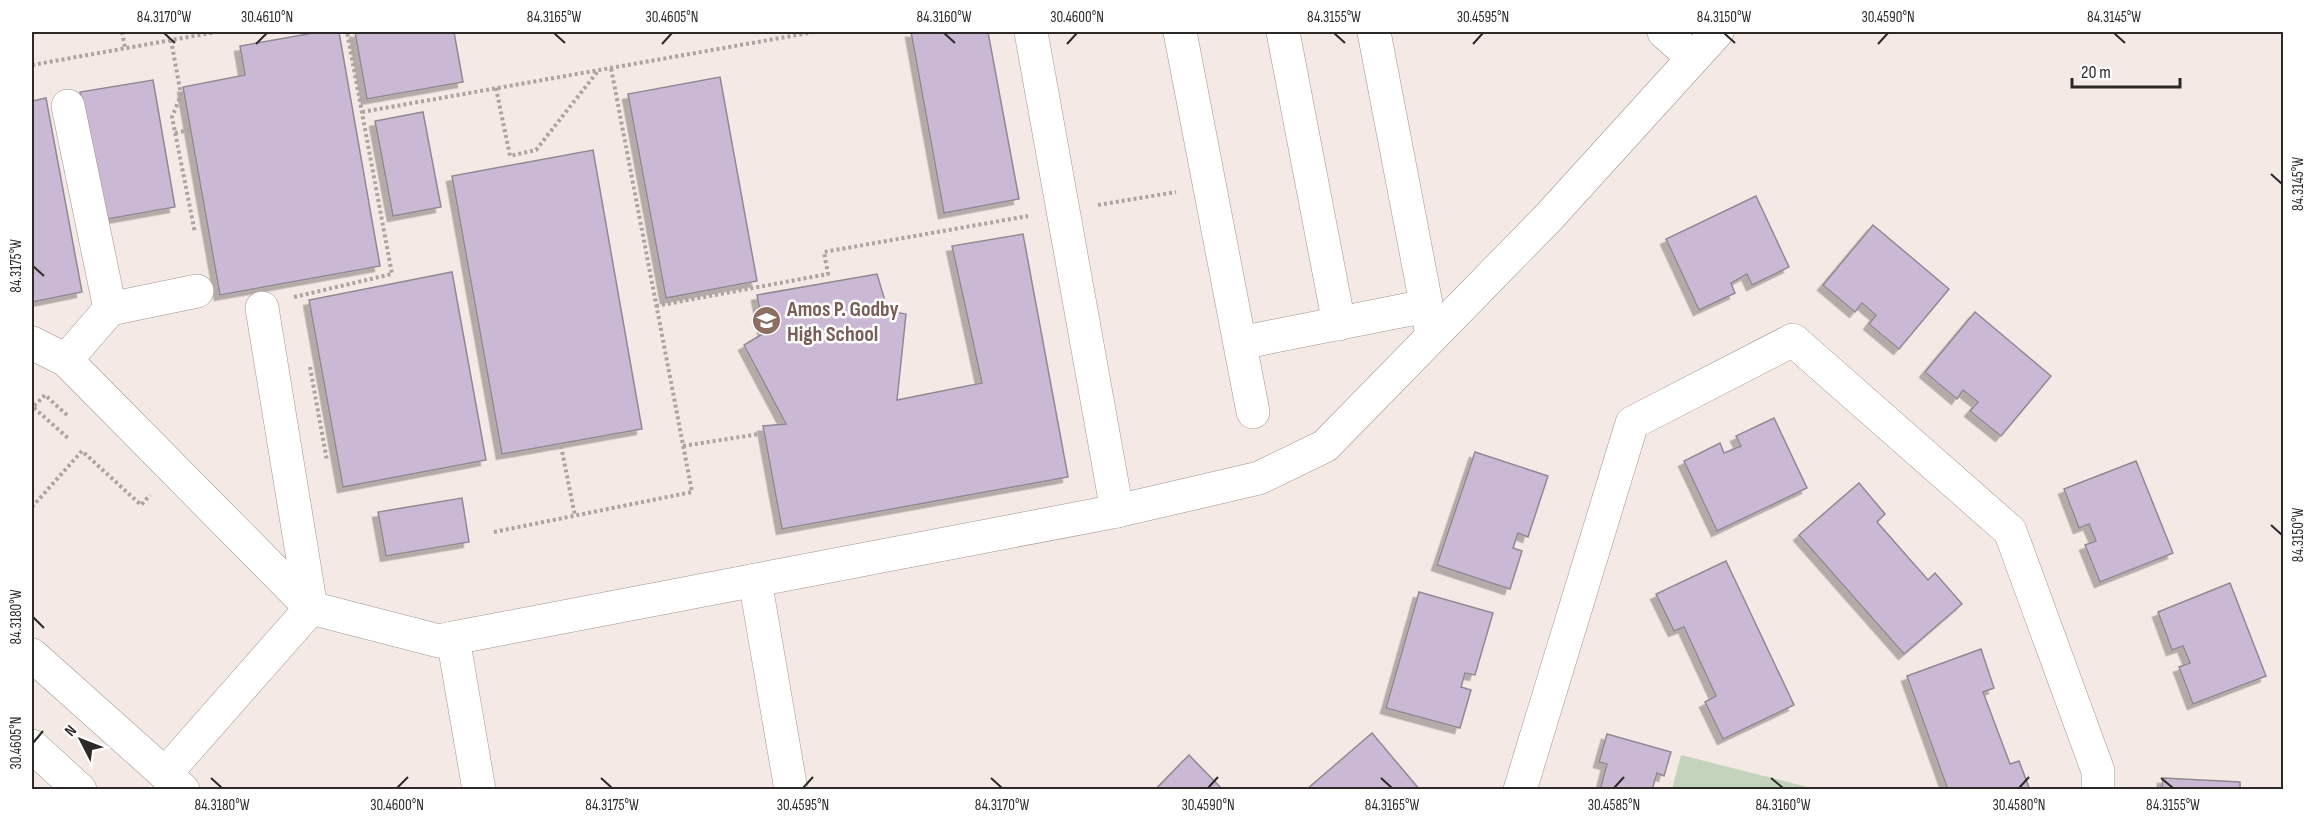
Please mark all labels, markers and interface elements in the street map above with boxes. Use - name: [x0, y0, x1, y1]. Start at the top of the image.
- text: 84.3170°W: [137, 8, 191, 27]
- text: 30.4610°N: [241, 8, 293, 27]
- text: 84.3165°W: [527, 8, 581, 27]
- text: 30.4605°N: [646, 8, 698, 27]
- text: 84.3160°W: [916, 8, 972, 27]
- text: 30.4600°N: [1050, 8, 1104, 27]
- text: 84.3155°W: [1307, 8, 1361, 27]
- text: 30.4595°N: [1457, 8, 1509, 27]
- text: 84.3150°W: [1697, 8, 1751, 27]
- text: 30.4590°N: [1861, 8, 1915, 27]
- text: 84.3145°W: [2087, 8, 2141, 27]
- scale bar: [2072, 51, 2180, 89]
- text: 20 m: [2081, 62, 2111, 83]
- text: 84.3145°W: [2289, 157, 2308, 211]
- text: 84.3175°W: [7, 239, 26, 293]
- place label: Amos P. Godby High School: [786, 296, 899, 348]
- school or university icon: Amos P. Godby High School: [750, 305, 782, 337]
- text: 84.3150°W: [2289, 508, 2308, 562]
- text: 84.3180°W: [7, 589, 26, 645]
- north arrow: [51, 710, 111, 770]
- text: 30.4605°N: [7, 717, 26, 769]
- text: N: [61, 721, 81, 740]
- text: 84.3180°W: [194, 796, 250, 815]
- text: 30.4600°N: [370, 796, 424, 815]
- text: 84.3175°W: [585, 796, 639, 815]
- text: 30.4595°N: [777, 796, 829, 815]
- text: 84.3170°W: [975, 796, 1029, 815]
- text: 30.4590°N: [1181, 796, 1235, 815]
- text: 84.3165°W: [1365, 796, 1419, 815]
- text: 30.4585°N: [1588, 796, 1640, 815]
- text: 84.3160°W: [1755, 796, 1811, 815]
- text: 30.4580°N: [1992, 796, 2046, 815]
- text: 84.3155°W: [2146, 796, 2200, 815]

